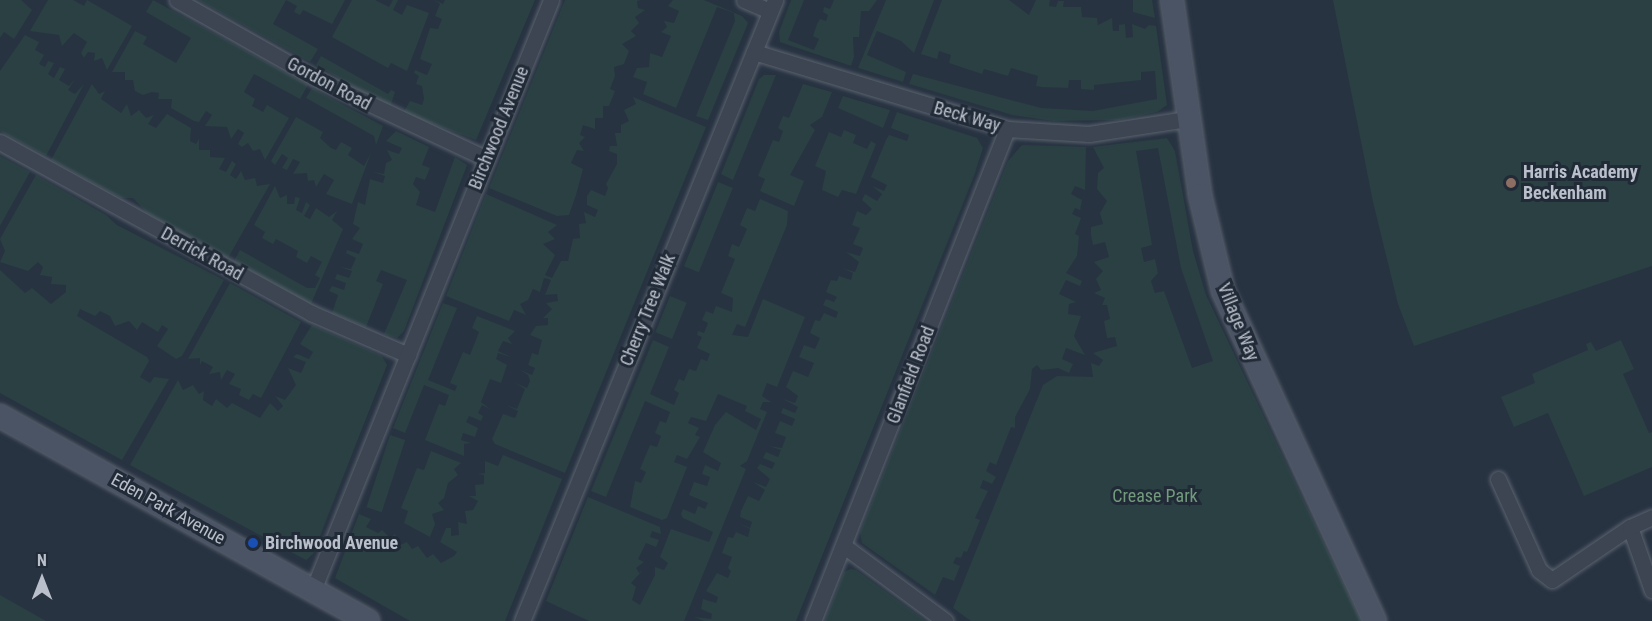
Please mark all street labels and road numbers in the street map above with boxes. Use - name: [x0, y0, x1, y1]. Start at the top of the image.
- street label: Gordon Road: [283, 53, 375, 115]
- street label: Birchwood Avenue: [464, 63, 534, 193]
- street label: Beck Way: [931, 97, 1003, 137]
- street label: Derrick Road: [157, 223, 247, 285]
- street label: Cherry Tree Walk: [616, 251, 680, 369]
- street label: Village Way: [1213, 280, 1263, 364]
- street label: Glanfield Road: [883, 323, 939, 427]
- street label: Eden Park Avenue: [107, 469, 229, 549]

